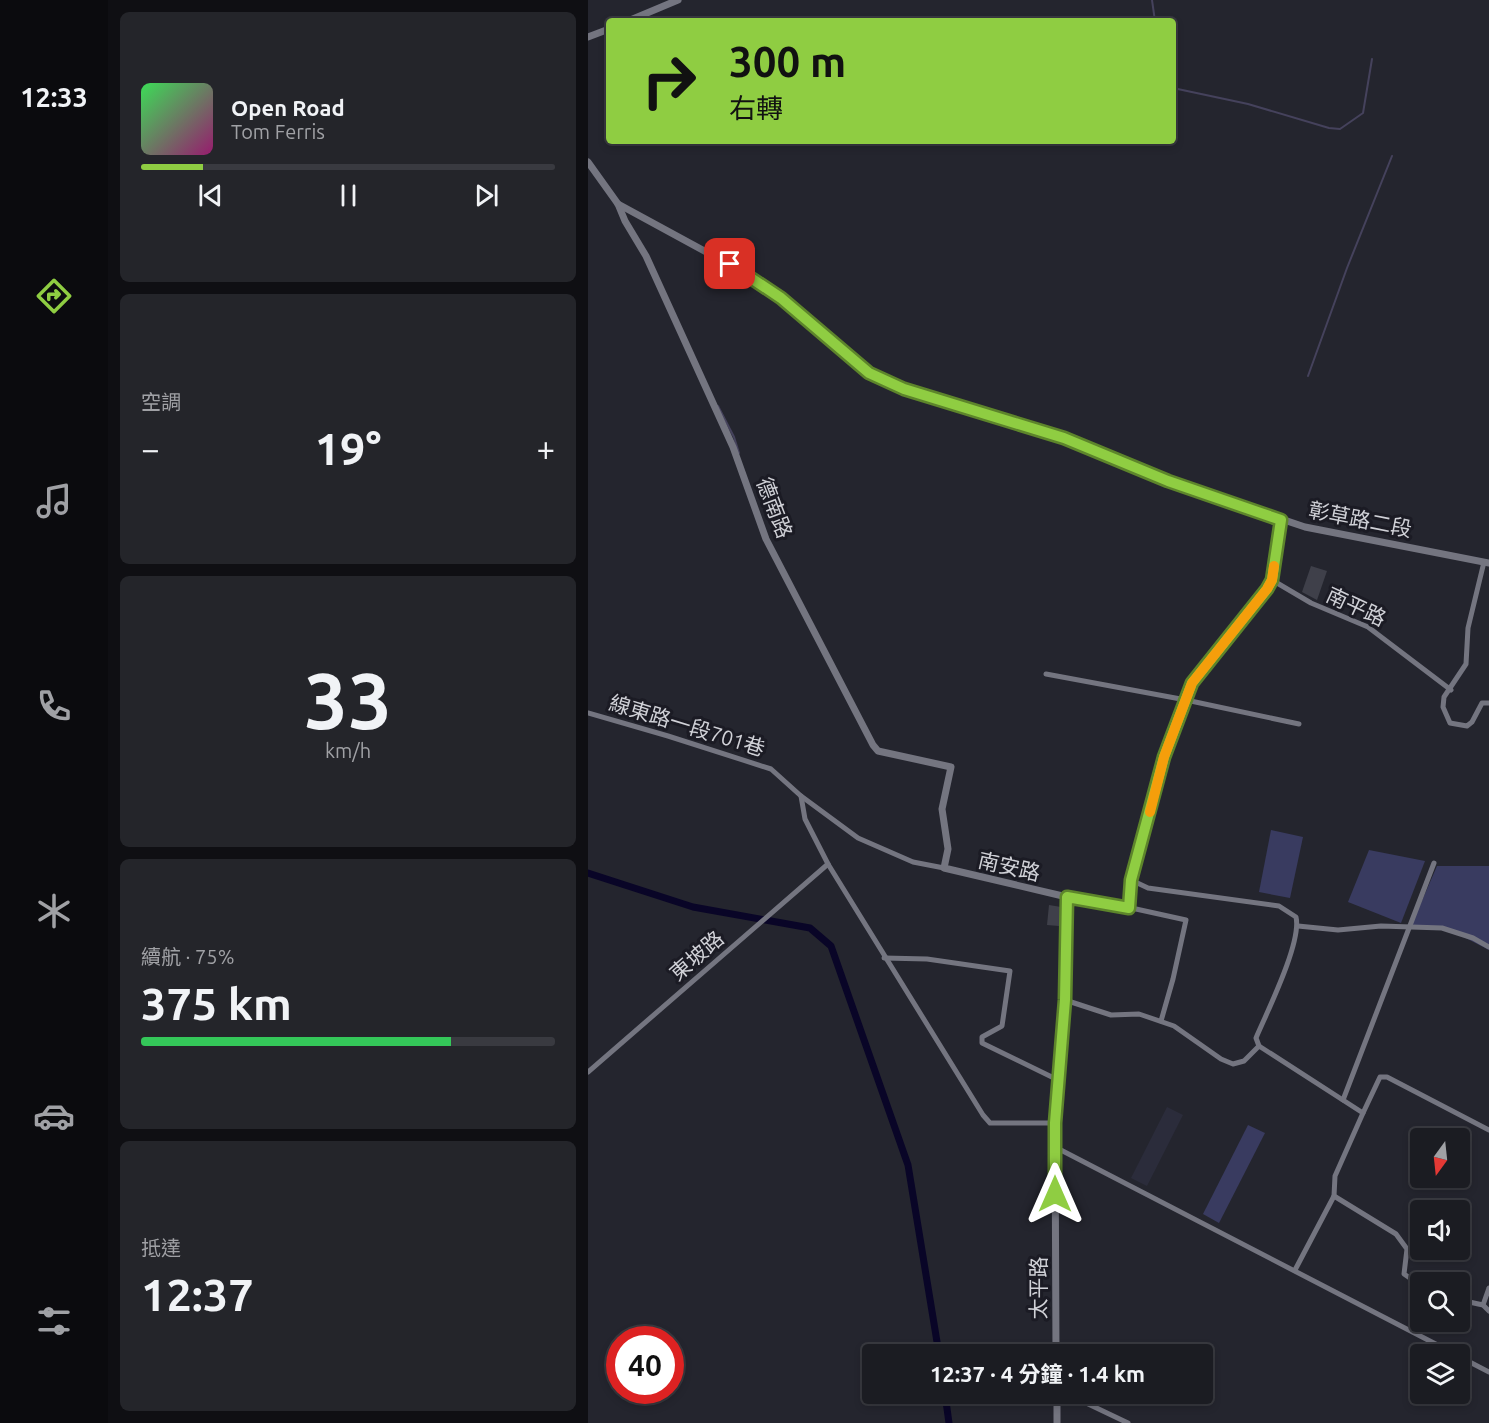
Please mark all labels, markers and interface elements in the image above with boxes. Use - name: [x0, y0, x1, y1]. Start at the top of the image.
- text: 300 m: [729, 38, 846, 85]
- icon: right: [630, 42, 708, 120]
- text: 12:33: [20, 82, 88, 112]
- text: 右轉: [729, 93, 783, 123]
- text: Open Road: [231, 95, 345, 120]
- text: Tom Ferris: [231, 120, 325, 143]
- icon: previous: [194, 179, 227, 212]
- icon: pause: [332, 179, 365, 212]
- icon: next: [470, 179, 503, 212]
- pin: [704, 238, 755, 289]
- icon: arrive: [713, 247, 746, 280]
- icon: directions: [33, 275, 75, 317]
- text: 空調: [141, 390, 181, 413]
- text: 19°: [315, 423, 381, 474]
- text: −: [141, 430, 160, 467]
- text: +: [536, 430, 555, 467]
- street label: 德南路: [752, 474, 797, 541]
- icon: music: [33, 480, 75, 522]
- street label: 彰草路二段: [1306, 497, 1414, 541]
- street label: 南平路: [1323, 582, 1390, 630]
- text: 33: [304, 656, 392, 744]
- icon: phone: [33, 685, 75, 727]
- street label: 線東路一段701巷: [607, 690, 768, 760]
- text: km/h: [325, 739, 371, 762]
- street label: 南安路: [976, 847, 1043, 885]
- icon: climate: [33, 890, 75, 932]
- street label: 東坡路: [665, 926, 728, 985]
- text: 續航 · 75%: [141, 945, 234, 968]
- text: 375 km: [141, 978, 292, 1029]
- icon: car: [33, 1095, 75, 1137]
- north arrow: [1410, 1128, 1470, 1188]
- map controls: [1410, 1128, 1470, 1404]
- position arrow: [1023, 1162, 1087, 1226]
- button: sound: [1410, 1200, 1470, 1260]
- text: 抵達: [141, 1236, 181, 1259]
- street label: 太平路: [1026, 1257, 1050, 1320]
- text: 12:37: [141, 1269, 254, 1320]
- button: search: [1410, 1272, 1470, 1332]
- icon: filters: [33, 1300, 75, 1342]
- speed limit sign: 40: [606, 1326, 684, 1404]
- button: layers: [1410, 1344, 1470, 1404]
- text: 12:37 · 4 分鐘 · 1.4 km: [930, 1361, 1145, 1386]

